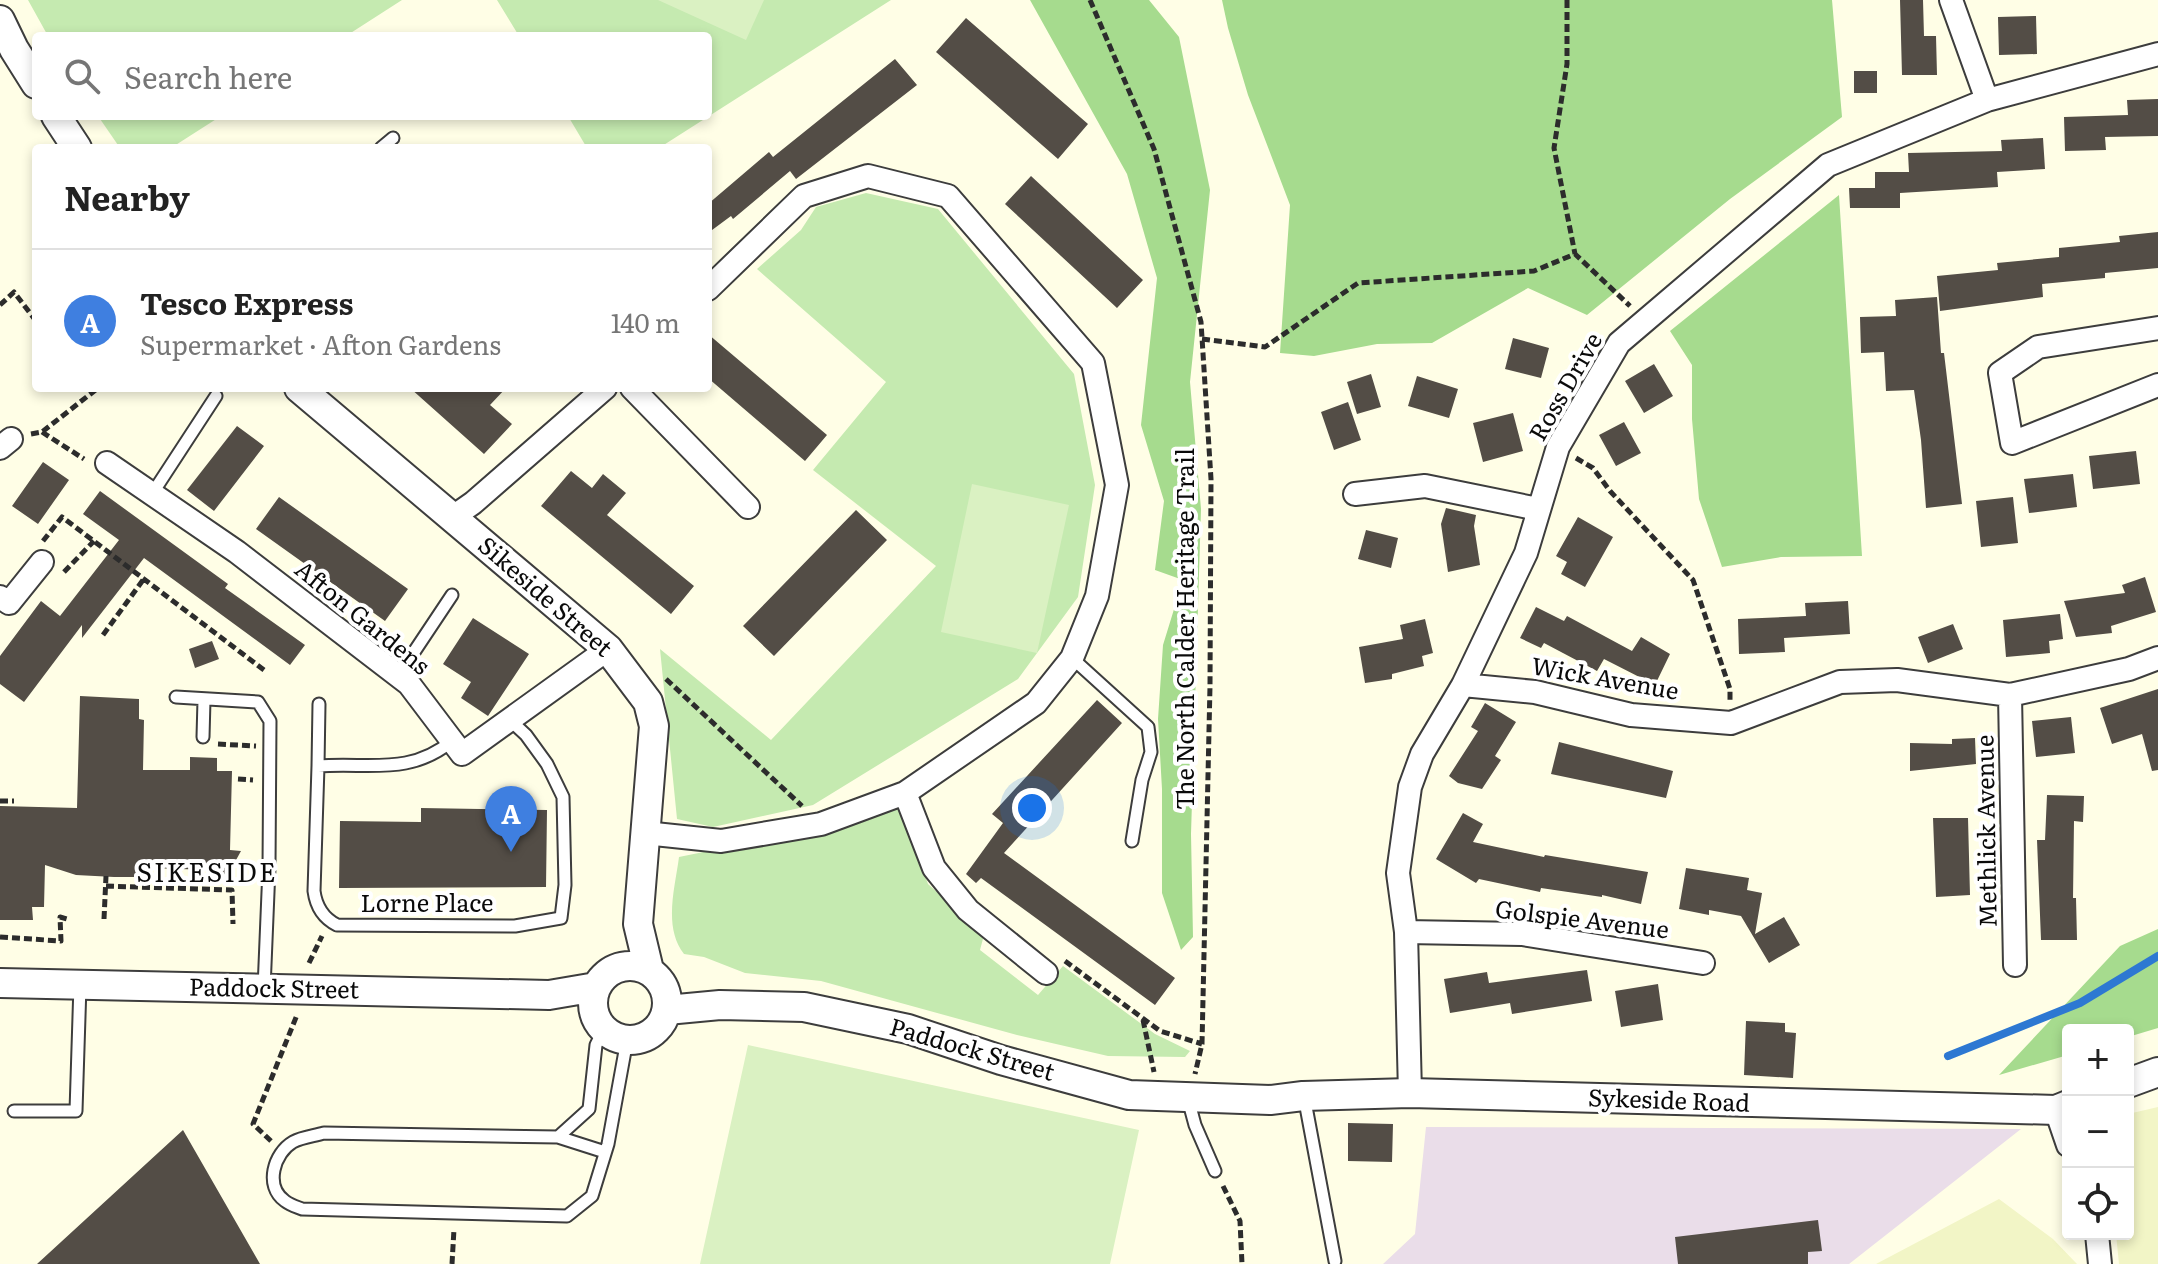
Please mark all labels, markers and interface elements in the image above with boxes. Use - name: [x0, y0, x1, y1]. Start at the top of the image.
- search box: [32, 32, 712, 120]
- icon: search: [60, 54, 104, 98]
- text: Search here: [124, 54, 292, 98]
- text: Nearby: [64, 171, 190, 221]
- text: Tesco Express: [140, 280, 353, 324]
- text: A: [80, 302, 100, 341]
- text: 140 m: [611, 302, 680, 341]
- text: Supermarket · Afton Gardens: [140, 324, 501, 363]
- street label: Ross Drive: [1519, 325, 1609, 446]
- street label: The North Calder Heritage Trail: [1166, 448, 1201, 810]
- street label: Sikeside Street: [472, 527, 622, 664]
- street label: Afton Gardens: [289, 551, 439, 682]
- street label: Wick Avenue: [1529, 646, 1682, 707]
- street label: Methlick Avenue: [1965, 734, 2004, 928]
- pin: A: [485, 786, 537, 852]
- your location: [1012, 788, 1052, 828]
- district label: SIKESIDE: [137, 851, 277, 890]
- street label: Lorne Place: [360, 884, 494, 919]
- street label: Golspie Avenue: [1493, 889, 1671, 946]
- street label: Paddock Street: [189, 968, 360, 1005]
- street label: Paddock Street: [886, 1007, 1060, 1088]
- map controls: [2062, 1024, 2134, 1240]
- button: +: [2062, 1024, 2134, 1096]
- street label: Sykeside Road: [1587, 1078, 1751, 1119]
- button: −: [2062, 1096, 2134, 1168]
- button: locate: [2062, 1168, 2134, 1240]

